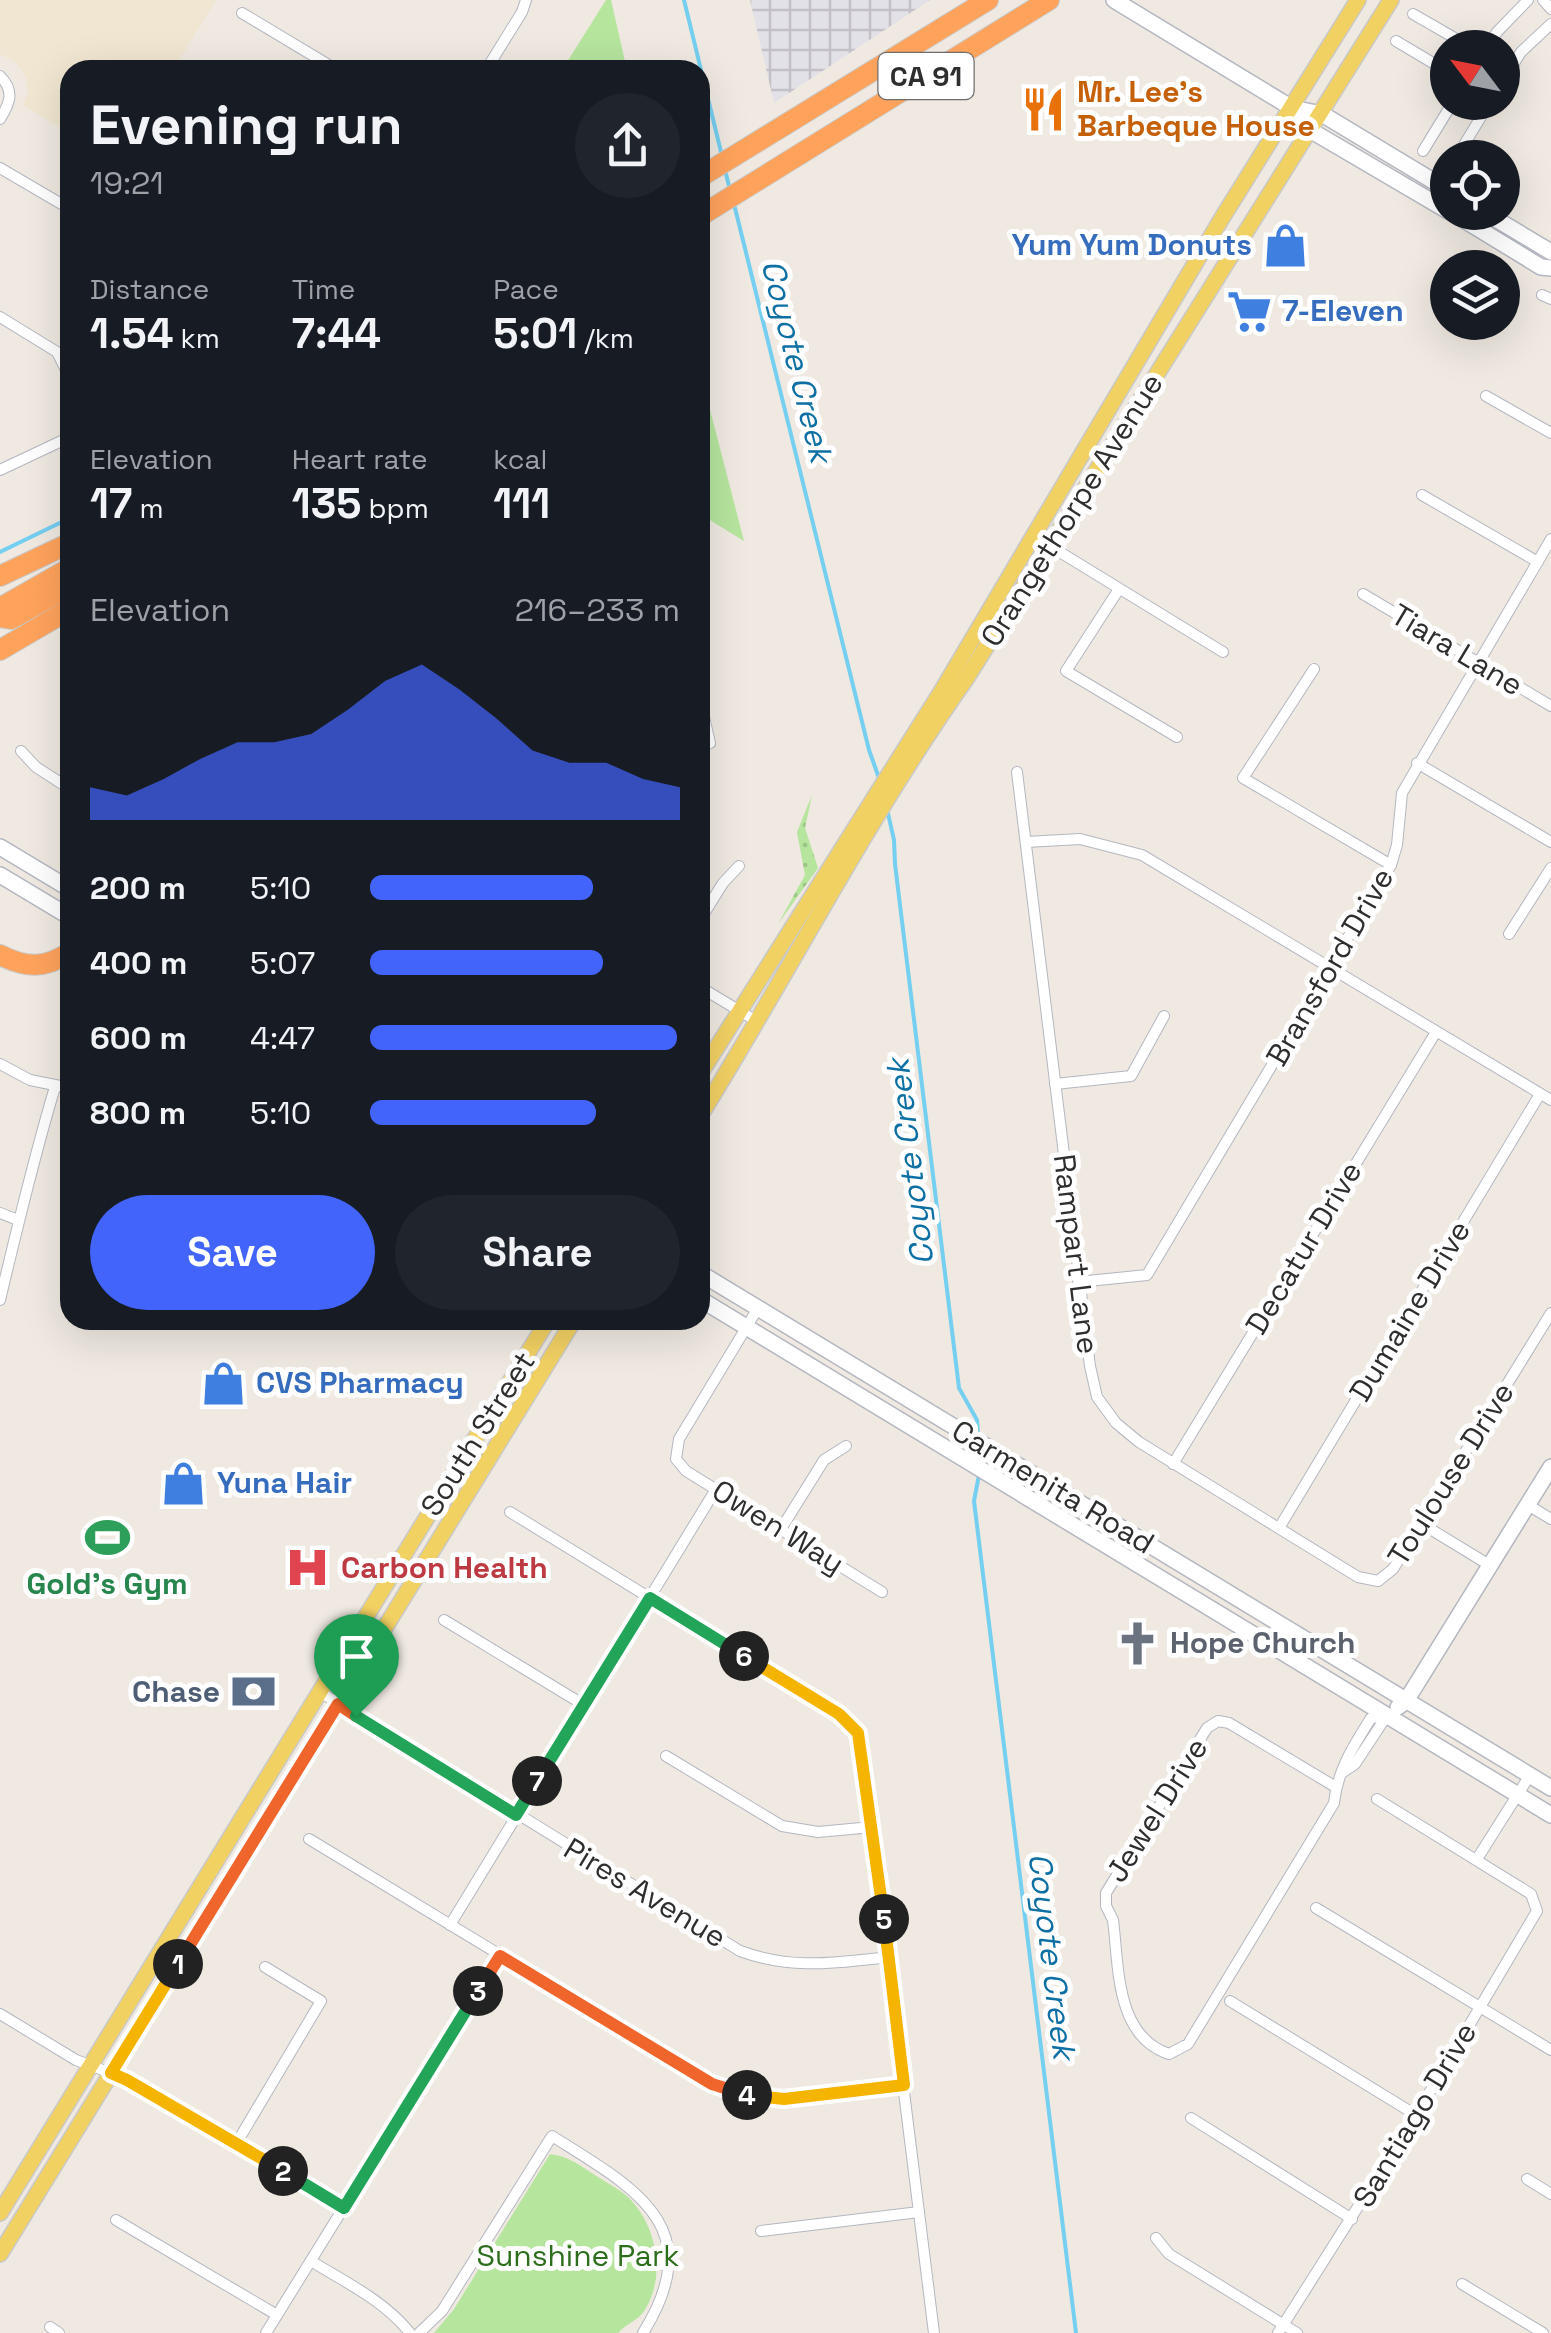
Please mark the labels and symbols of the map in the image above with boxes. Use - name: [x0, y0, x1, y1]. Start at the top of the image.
- north arrow: [1430, 30, 1520, 120]
- road number: CA 91: [878, 53, 974, 99]
- place label: Mr. Lee's Barbeque House: [1077, 72, 1315, 145]
- restaurant icon: Mr. Lee's Barbeque House: [1020, 85, 1068, 133]
- shop icon: Yum Yum Donuts: [1261, 221, 1309, 269]
- place label: Yum Yum Donuts: [1012, 225, 1252, 264]
- water label: Coyote Creek: [752, 255, 842, 470]
- supermarket icon: 7-Eleven: [1225, 287, 1273, 335]
- place label: 7-Eleven: [1282, 291, 1404, 330]
- street label: Orangethorpe Avenue: [971, 366, 1172, 654]
- street label: Tiara Lane: [1384, 595, 1531, 704]
- street label: Bransford Drive: [1257, 861, 1402, 1073]
- water label: Coyote Creek: [877, 1053, 942, 1267]
- street label: Rampart Lane: [1045, 1152, 1108, 1356]
- street label: Decatur Drive: [1237, 1154, 1370, 1341]
- street label: Dumaine Drive: [1340, 1213, 1479, 1408]
- street label: South Street: [412, 1344, 544, 1523]
- shop icon: CVS Pharmacy: [199, 1359, 247, 1407]
- place label: CVS Pharmacy: [256, 1363, 464, 1402]
- street label: Toulouse Drive: [1379, 1375, 1522, 1573]
- street label: Carmenita Road: [945, 1411, 1162, 1562]
- shop icon: Yuna Hair: [160, 1459, 208, 1507]
- place label: Yuna Hair: [217, 1463, 352, 1502]
- street label: Owen Way: [705, 1471, 852, 1582]
- sports icon: Gold's Gym: [83, 1513, 131, 1561]
- hospital icon: Carbon Health: [284, 1544, 332, 1592]
- place label: Carbon Health: [341, 1548, 548, 1587]
- place label: Gold's Gym: [26, 1564, 188, 1603]
- pin: [314, 1614, 399, 1717]
- church icon: Hope Church: [1113, 1619, 1161, 1667]
- place label: Hope Church: [1170, 1623, 1356, 1662]
- pin: 6: [719, 1631, 769, 1681]
- bank icon: Chase: [229, 1668, 277, 1716]
- place label: Chase: [132, 1672, 220, 1711]
- street label: Jewel Drive: [1097, 1730, 1216, 1889]
- pin: 7: [512, 1756, 562, 1806]
- street label: Pires Avenue: [557, 1829, 734, 1956]
- water label: Coyote Creek: [1020, 1851, 1085, 2065]
- pin: 5: [859, 1894, 909, 1944]
- pin: 1: [153, 1939, 203, 1989]
- pin: 3: [453, 1966, 503, 2016]
- street label: Santiago Drive: [1344, 2015, 1485, 2214]
- pin: 4: [722, 2070, 772, 2120]
- pin: 2: [258, 2146, 308, 2196]
- park label: Sunshine Park: [477, 2236, 679, 2275]

